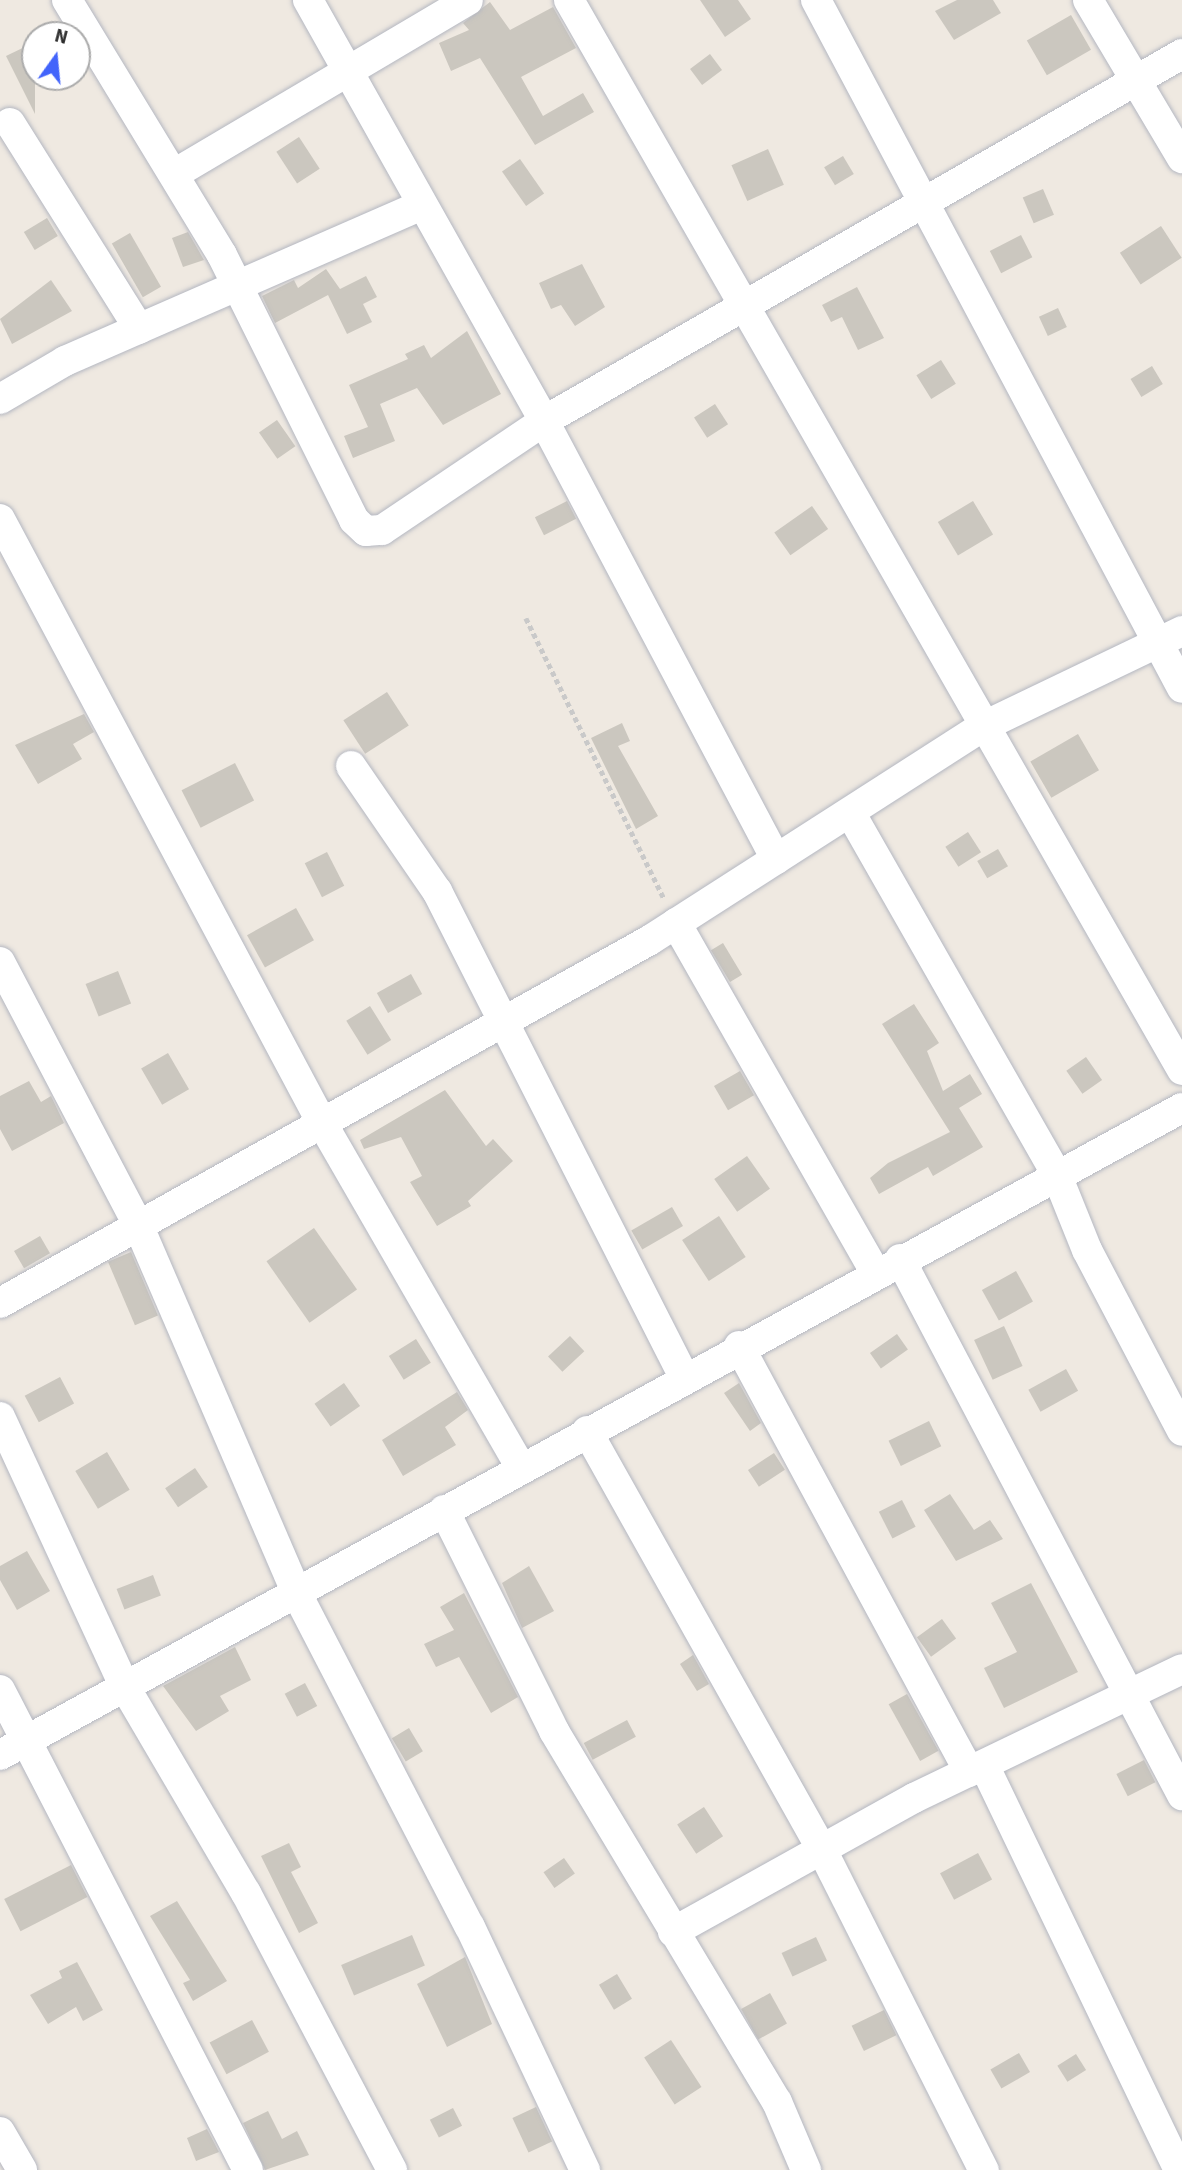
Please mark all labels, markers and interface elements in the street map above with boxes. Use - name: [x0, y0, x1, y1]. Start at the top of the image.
- north arrow: [21, 21, 91, 91]
- text: N: [51, 22, 71, 52]

